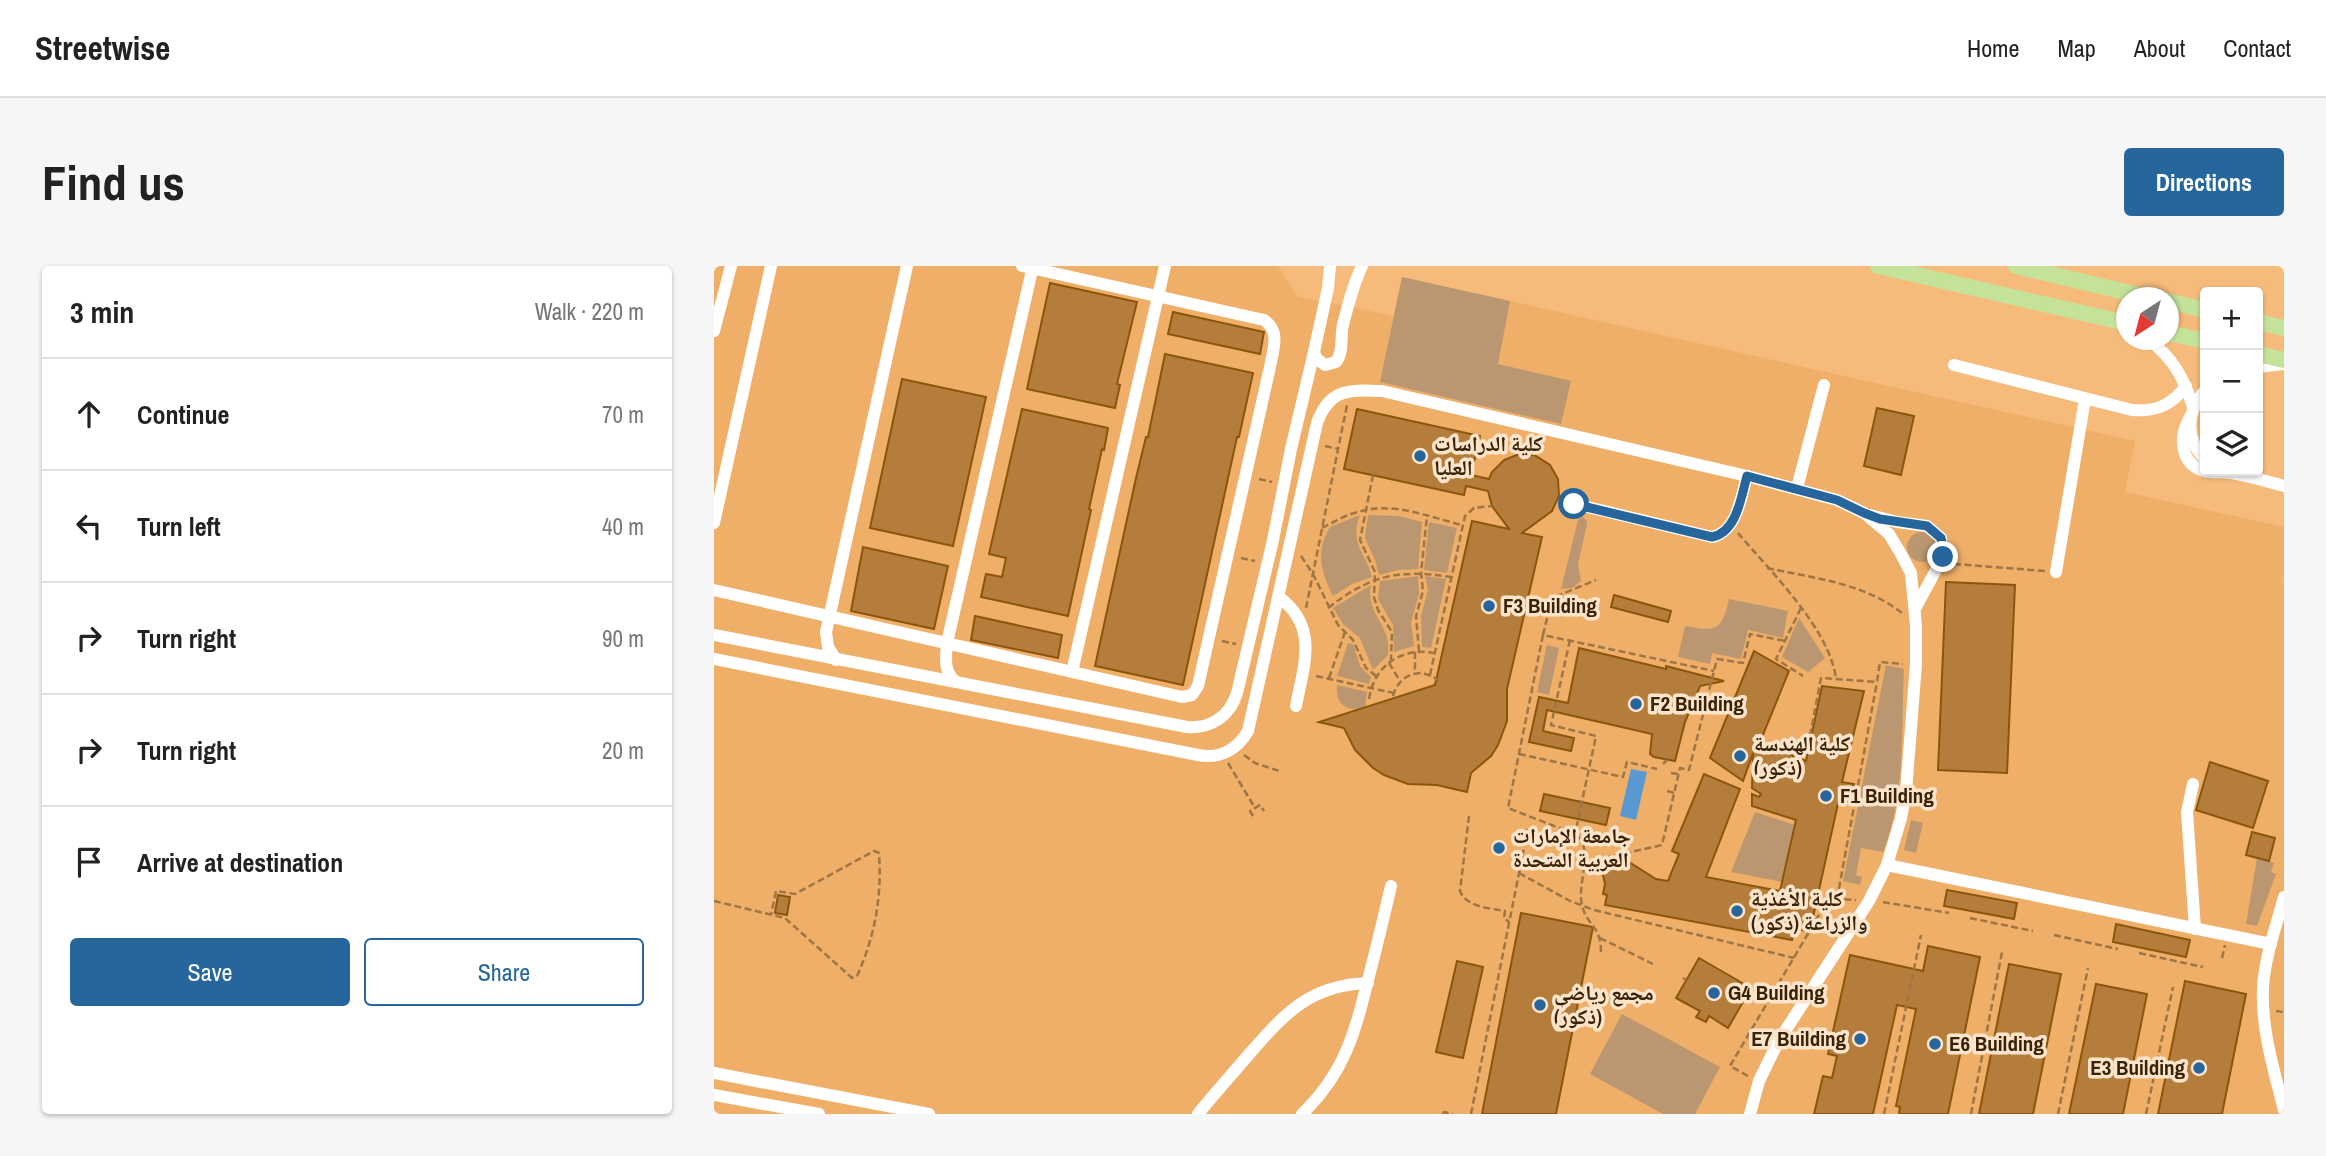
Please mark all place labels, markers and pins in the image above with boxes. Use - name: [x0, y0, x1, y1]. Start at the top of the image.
- place label: كلية الدراسات العليا: [1434, 429, 1543, 482]
- marker: كلية الدراسات العليا: [1412, 448, 1428, 464]
- place label: F3 Building: [1503, 591, 1597, 620]
- marker: F3 Building: [1481, 598, 1497, 614]
- place label: F2 Building: [1650, 689, 1744, 718]
- marker: F2 Building: [1628, 696, 1644, 712]
- place label: كلية الهندسة (ذكور): [1754, 729, 1850, 782]
- marker: كلية الهندسة (ذكور): [1732, 748, 1748, 764]
- place label: F1 Building: [1840, 781, 1934, 810]
- marker: F1 Building: [1818, 788, 1834, 804]
- place label: جامعة الإمارات العربية المتحدة: [1513, 821, 1631, 874]
- marker: جامعة الإمارات العربية المتحدة: [1491, 840, 1507, 856]
- place label: كلية الأغذية والزراعة (ذكور): [1751, 884, 1868, 937]
- marker: كلية الأغذية والزراعة (ذكور): [1729, 903, 1745, 919]
- place label: مجمع رياضي (ذكور): [1554, 978, 1654, 1031]
- place label: G4 Building: [1728, 978, 1825, 1007]
- marker: G4 Building: [1706, 985, 1722, 1001]
- marker: مجمع رياضي (ذكور): [1532, 997, 1548, 1013]
- place label: E7 Building: [1751, 1024, 1846, 1053]
- place label: E6 Building: [1949, 1029, 2044, 1058]
- marker: E7 Building: [1852, 1031, 1868, 1047]
- marker: E6 Building: [1927, 1036, 1943, 1052]
- place label: E3 Building: [2090, 1053, 2185, 1082]
- marker: E3 Building: [2191, 1060, 2207, 1076]

